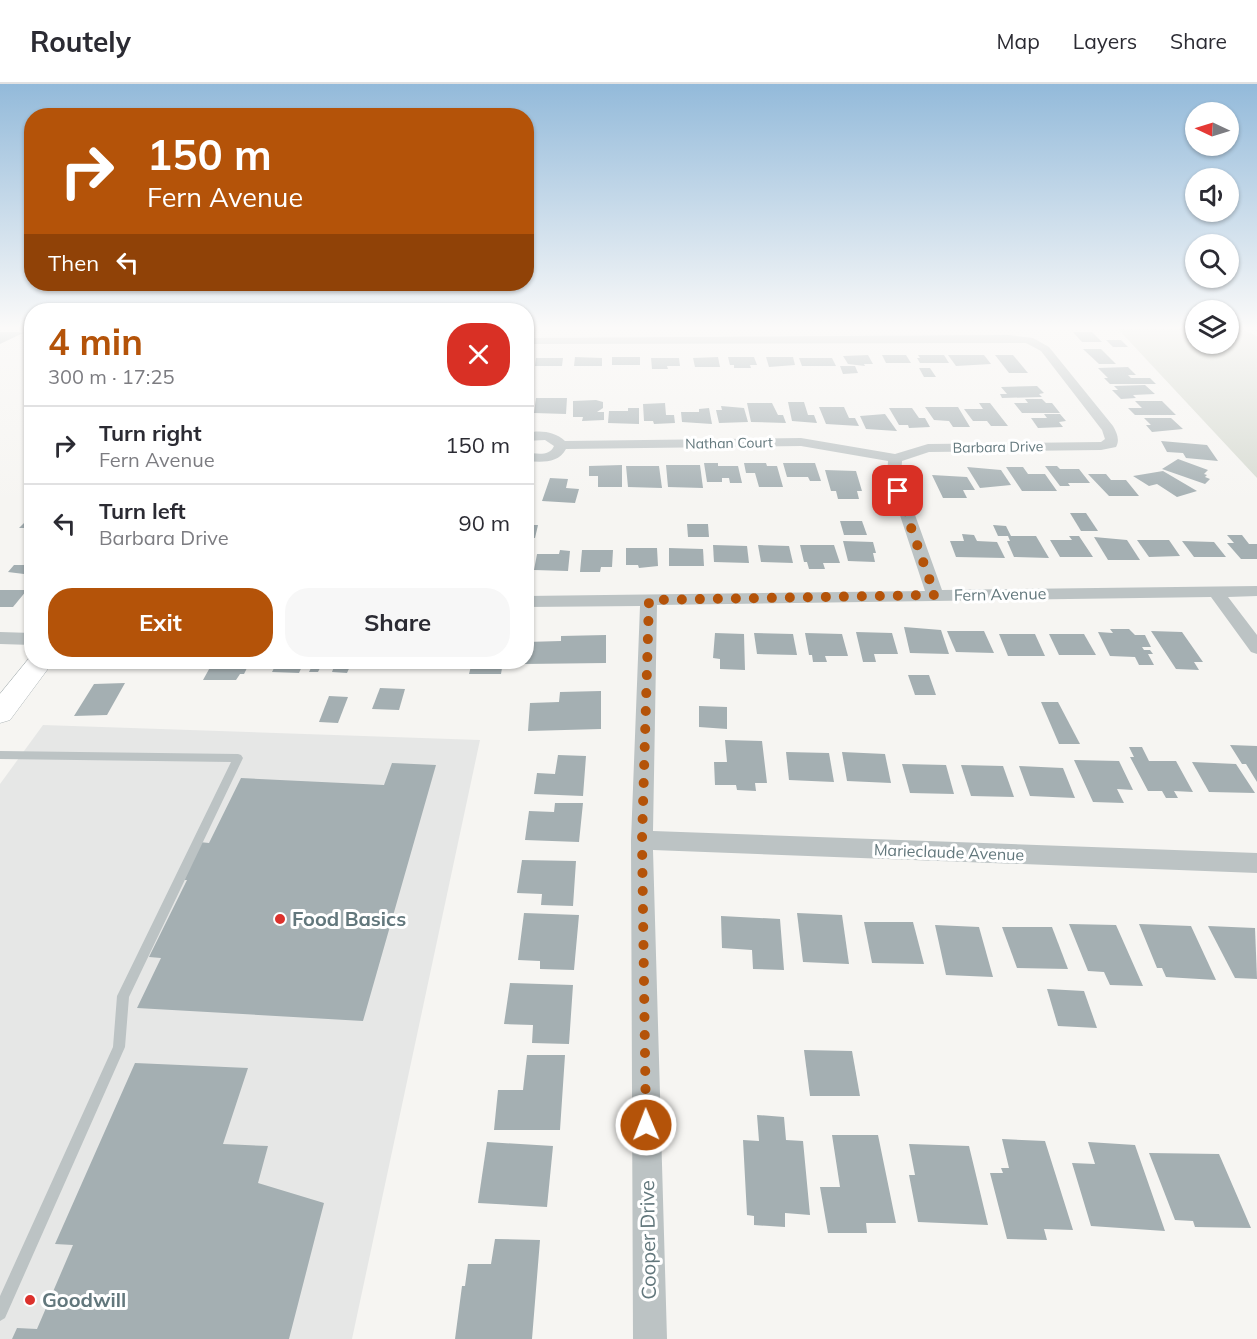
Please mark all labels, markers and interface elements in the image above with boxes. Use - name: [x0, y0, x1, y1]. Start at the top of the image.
- text: Routely: [30, 24, 131, 59]
- text: Map: [997, 28, 1040, 54]
- text: Layers: [1073, 28, 1137, 54]
- text: Share: [1170, 28, 1227, 54]
- north arrow: [1185, 102, 1239, 156]
- map controls: [1185, 102, 1239, 354]
- text: 150 m: [147, 128, 272, 181]
- icon: right: [48, 132, 126, 210]
- button: sound: [1185, 168, 1239, 222]
- text: Fern Avenue: [147, 180, 303, 214]
- button: search: [1185, 234, 1239, 288]
- icon: left: [111, 246, 144, 279]
- text: Then: [48, 249, 99, 277]
- button: layers: [1185, 300, 1239, 354]
- text: 4 min: [48, 319, 143, 364]
- button: close: [447, 323, 510, 386]
- text: 300 m · 17:25: [48, 364, 174, 389]
- text: Turn right: [99, 419, 202, 447]
- icon: right: [48, 429, 81, 462]
- text: 150 m: [445, 431, 510, 459]
- street label: Nathan Court: [685, 433, 773, 453]
- street label: Barbara Drive: [953, 437, 1043, 457]
- text: Fern Avenue: [99, 447, 215, 472]
- pin: [872, 465, 923, 516]
- icon: arrive: [881, 474, 914, 507]
- text: Turn left: [99, 497, 186, 525]
- icon: left: [48, 507, 81, 540]
- text: 90 m: [459, 509, 510, 537]
- text: Barbara Drive: [99, 525, 229, 550]
- street label: Fern Avenue: [954, 583, 1046, 605]
- button: Exit: [48, 588, 273, 657]
- button: Share: [285, 588, 510, 657]
- street label: Marieclaude Avenue: [873, 839, 1025, 865]
- place label: Food Basics: [292, 906, 406, 931]
- marker: Food Basics: [273, 912, 287, 926]
- position arrow: [614, 1093, 678, 1157]
- street label: Cooper Drive: [634, 1180, 661, 1300]
- place label: Goodwill: [42, 1287, 126, 1312]
- marker: Goodwill: [23, 1293, 37, 1307]

